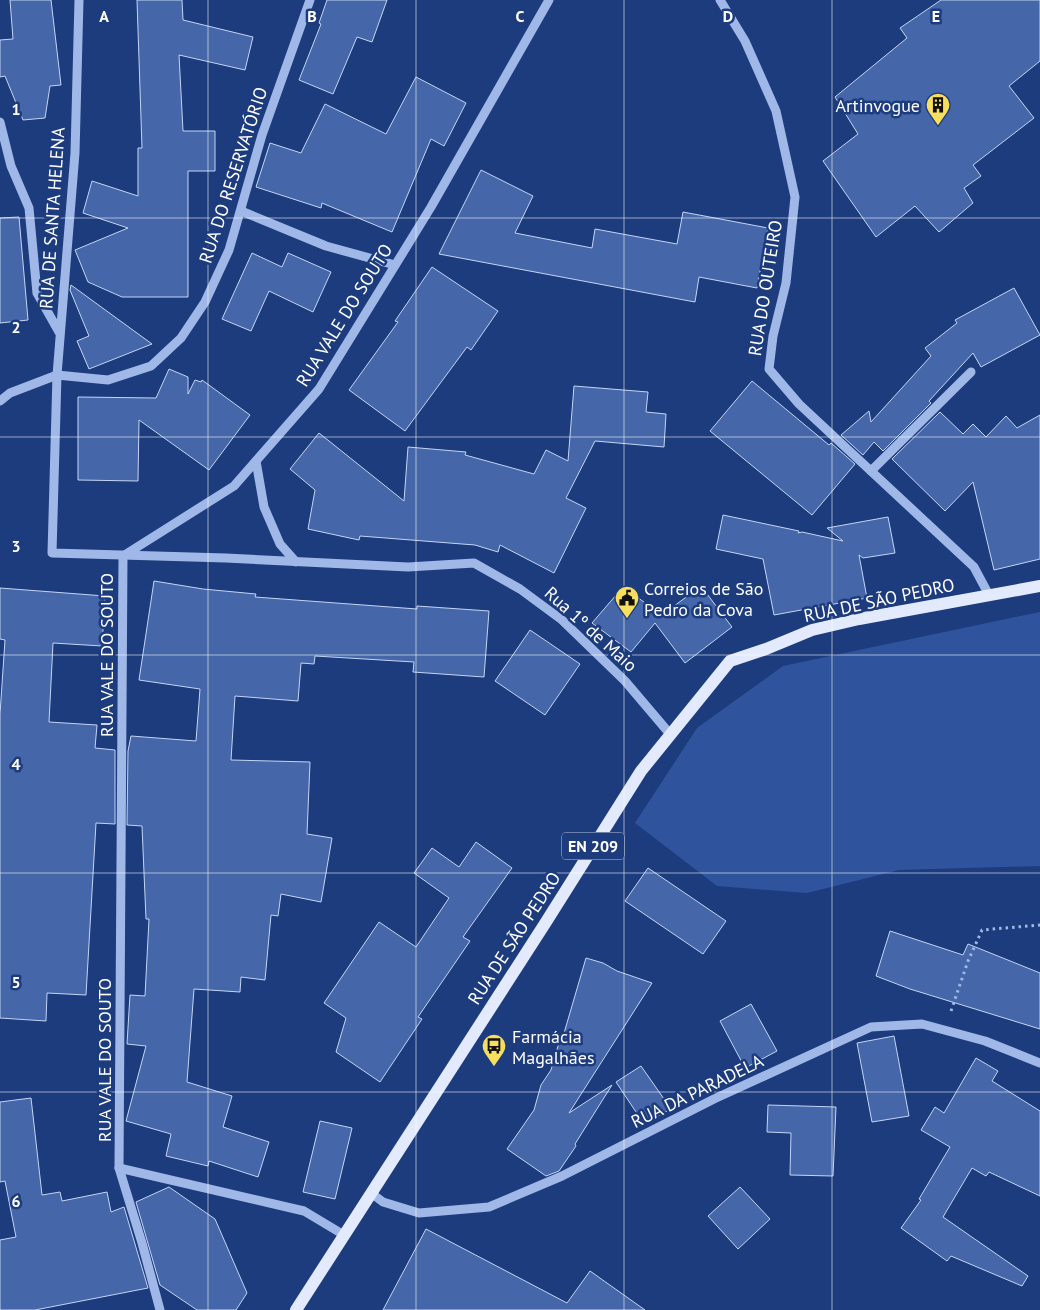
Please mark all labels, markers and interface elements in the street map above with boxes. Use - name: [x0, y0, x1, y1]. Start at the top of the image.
- text: A: [99, 6, 109, 26]
- text: B: [307, 6, 317, 26]
- text: C: [516, 6, 525, 26]
- text: D: [723, 6, 733, 26]
- text: E: [932, 6, 940, 26]
- street label: RUA DO RESERVATÓRIO: [194, 84, 272, 266]
- building icon: Artinvogue: [925, 92, 951, 126]
- place label: Artinvogue: [835, 94, 920, 117]
- text: 1: [11, 99, 21, 119]
- street label: RUA DE SANTA HELENA: [34, 126, 70, 310]
- street label: RUA DO OUTEIRO: [743, 218, 787, 358]
- street label: RUA VALE DO SOUTO: [291, 239, 397, 391]
- text: 2: [11, 317, 21, 337]
- text: 3: [11, 536, 21, 556]
- street label: RUA VALE DO SOUTO: [95, 573, 118, 737]
- street label: RUA DE SÃO PEDRO: [801, 573, 957, 627]
- place label: Correios de São Pedro da Cova: [644, 577, 763, 621]
- street label: Rua 1º de Maio: [540, 581, 642, 677]
- public building icon: Correios de São Pedro da Cova: [614, 585, 640, 619]
- text: 4: [11, 754, 21, 774]
- road number: EN 209: [562, 832, 624, 859]
- street label: RUA DE SÃO PEDRO: [462, 867, 566, 1009]
- text: 5: [11, 972, 21, 992]
- street label: RUA VALE DO SOUTO: [93, 978, 116, 1142]
- place label: Farmácia Magalhães: [512, 1025, 595, 1069]
- bus stop icon: Farmácia Magalhães: [481, 1033, 507, 1067]
- street label: RUA DA PARADELA: [627, 1049, 767, 1133]
- text: 6: [11, 1191, 21, 1211]

